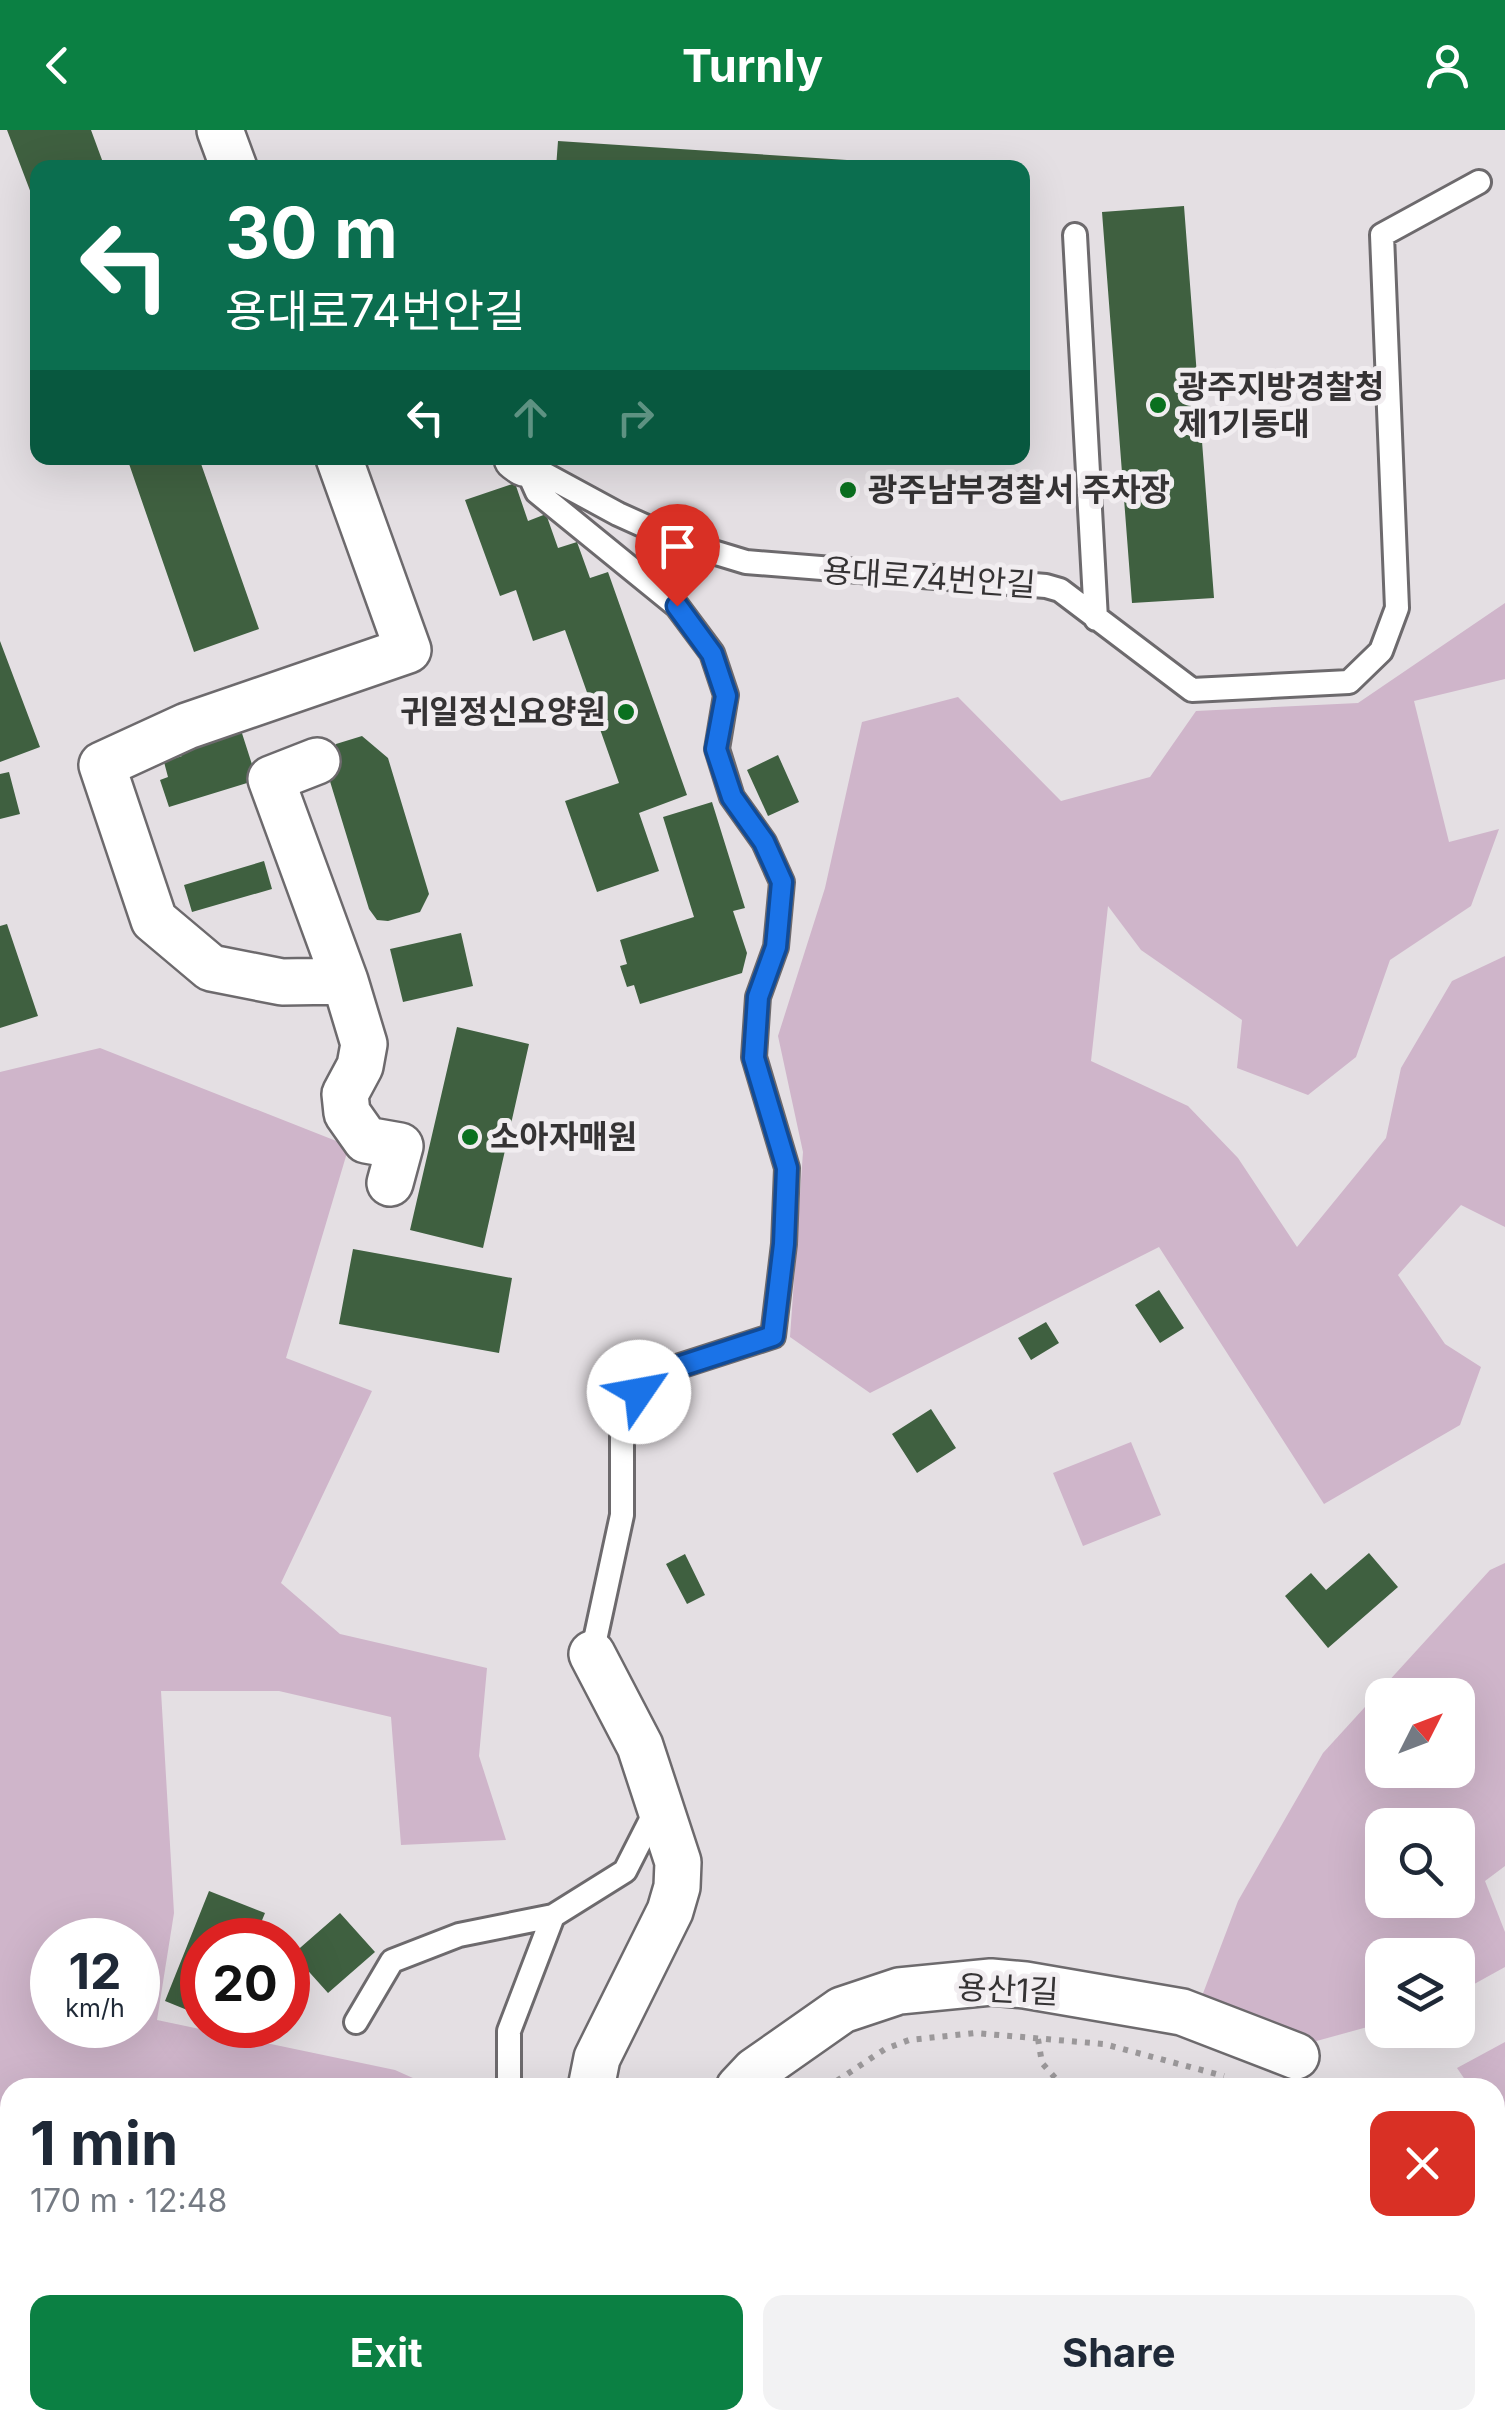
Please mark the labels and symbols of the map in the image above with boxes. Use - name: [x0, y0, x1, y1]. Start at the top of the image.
- place label: 광주지방경찰청 제1기동대: [1178, 367, 1384, 443]
- marker: 광주지방경찰청 제1기동대: [1147, 394, 1169, 416]
- place label: 광주남부경찰서 주차장: [868, 470, 1170, 509]
- marker: 광주남부경찰서 주차장: [837, 479, 859, 501]
- pin: [635, 504, 720, 607]
- street label: 용대로74번안길: [821, 551, 1037, 604]
- place label: 귀일정신요양원: [400, 692, 606, 731]
- marker: 귀일정신요양원: [615, 701, 637, 723]
- place label: 소아자매원: [490, 1117, 637, 1156]
- marker: 소아자매원: [459, 1126, 481, 1148]
- position arrow: [587, 1340, 691, 1444]
- north arrow: [1365, 1678, 1475, 1788]
- speed limit sign: 20: [180, 1918, 310, 2048]
- street label: 용산1길: [956, 1967, 1060, 2012]

